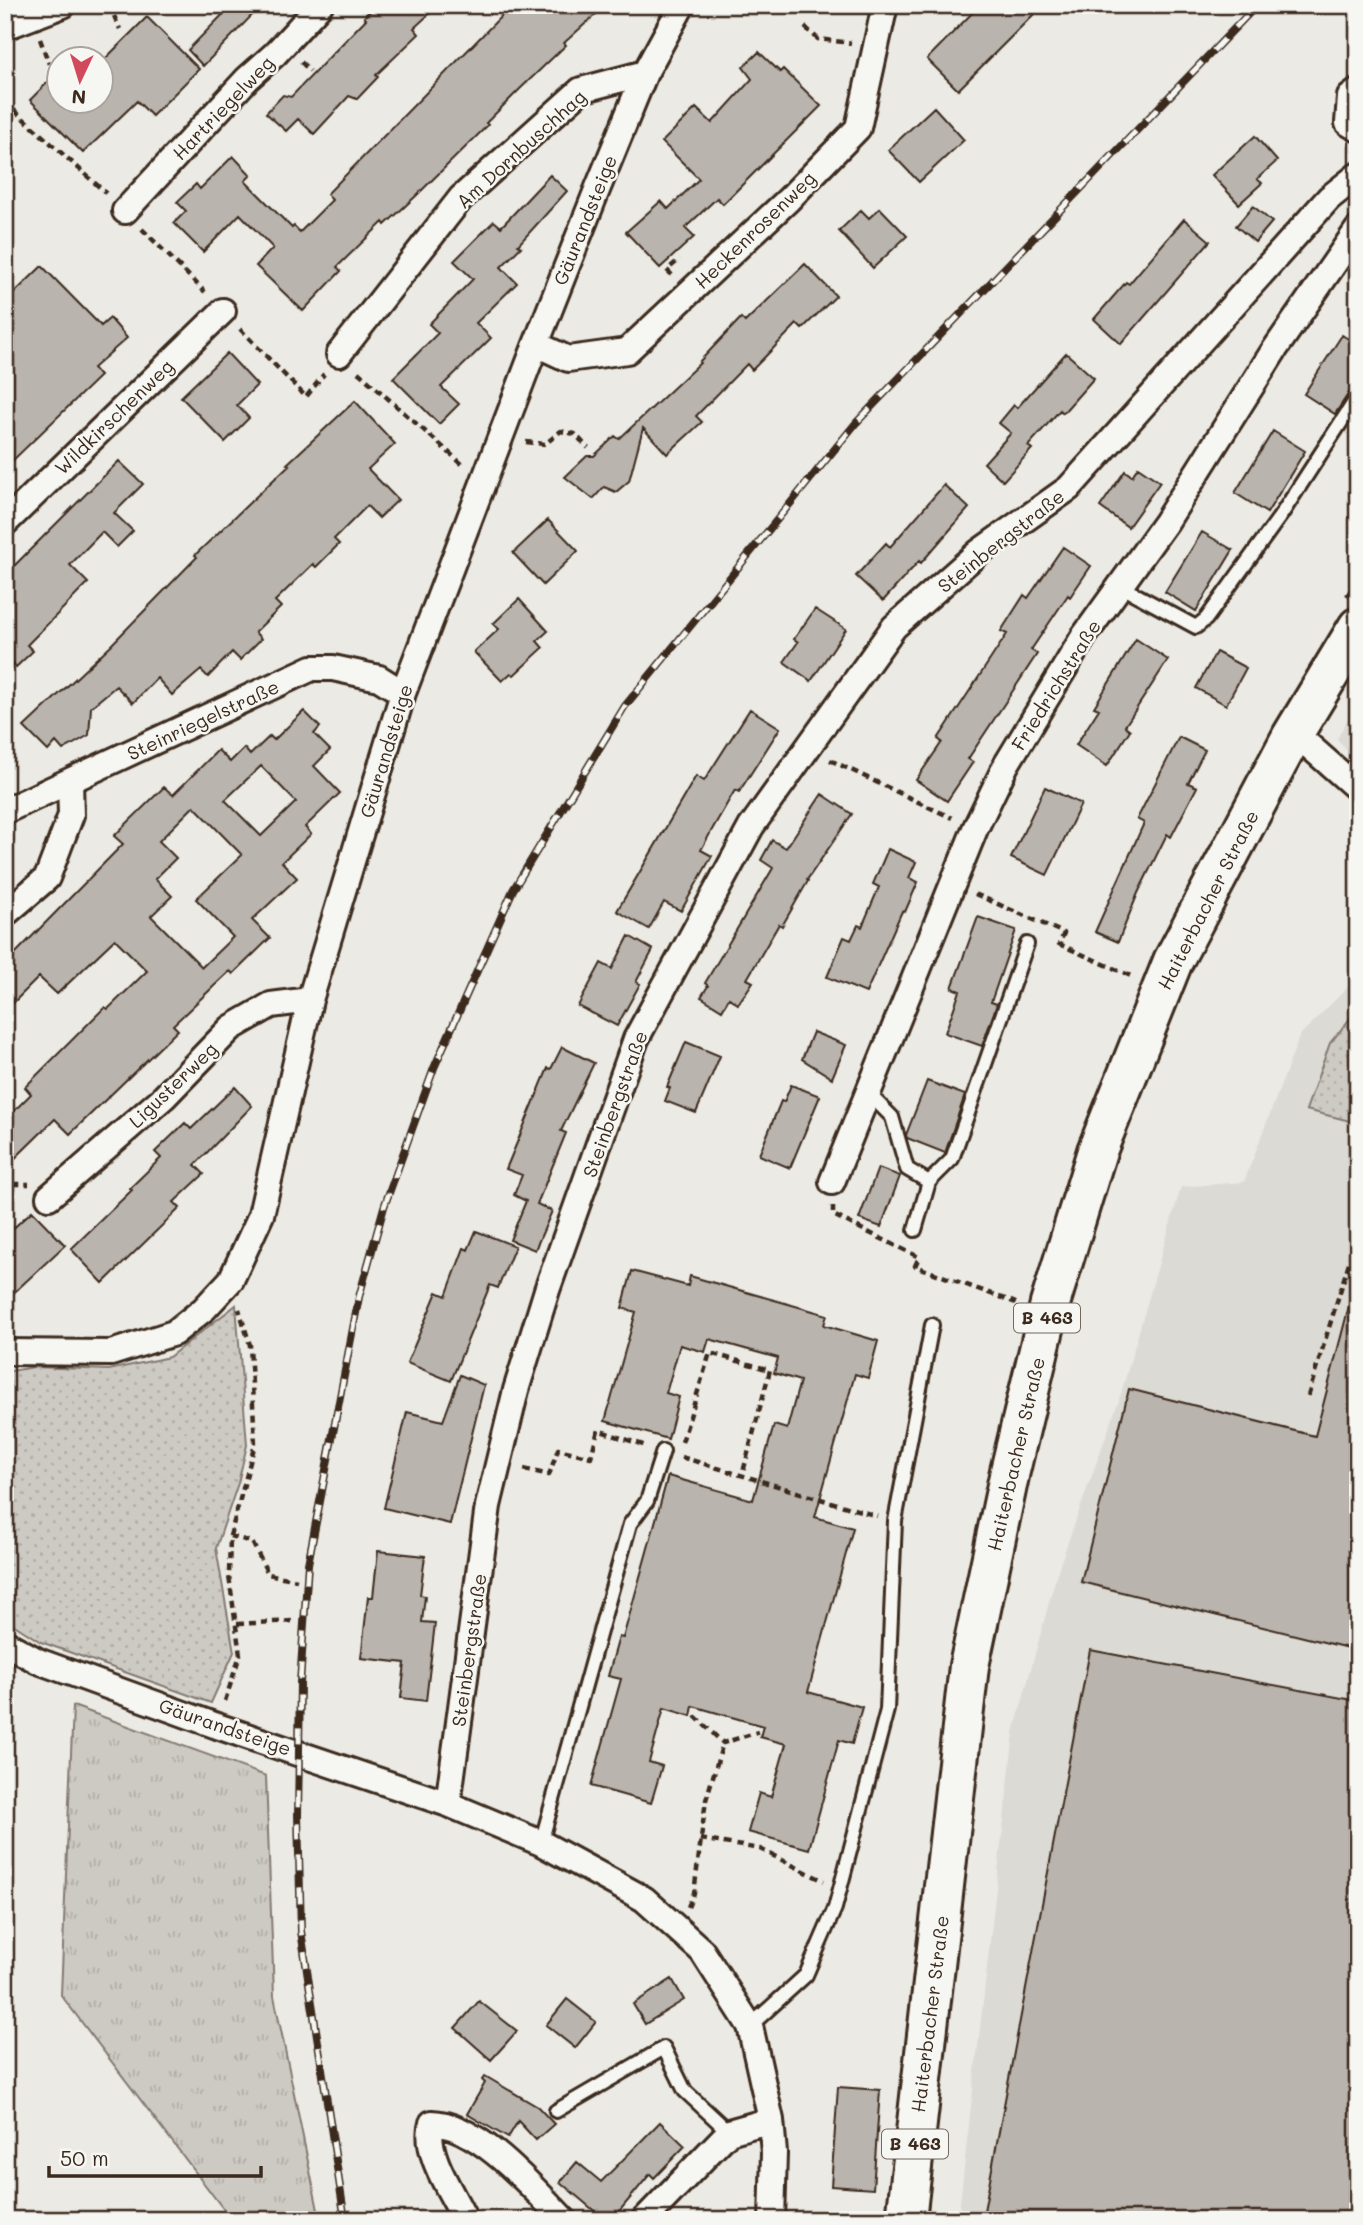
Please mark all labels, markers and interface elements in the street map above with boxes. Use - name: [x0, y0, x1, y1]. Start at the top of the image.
- north arrow: [46, 46, 116, 116]
- street label: Hartriegelweg: [167, 50, 279, 165]
- text: N: [71, 84, 87, 110]
- street label: Am Dornbuschhag: [451, 84, 591, 213]
- street label: Gäurandsteige: [547, 151, 622, 289]
- street label: Heckenrosenweg: [689, 166, 820, 294]
- street label: Wildkirschenweg: [49, 354, 178, 480]
- street label: Steinbergstraße: [932, 483, 1069, 598]
- street label: Friedrichstraße: [1005, 615, 1106, 755]
- street label: Steinriegelstraße: [123, 673, 283, 766]
- street label: Gäurandsteige: [353, 681, 418, 821]
- street label: Haiterbacher Straße: [1151, 806, 1264, 994]
- street label: Steinbergstraße: [576, 1027, 653, 1181]
- street label: Ligusterweg: [123, 1036, 222, 1133]
- road number: B 463: [1014, 1303, 1080, 1332]
- street label: Haiterbacher Straße: [981, 1354, 1050, 1553]
- street label: Steinbergstraße: [445, 1572, 492, 1728]
- street label: Gäurandsteige: [156, 1692, 295, 1761]
- street label: Haiterbacher Straße: [905, 1914, 954, 2114]
- road number: B 463: [882, 2130, 948, 2158]
- scale bar: [49, 2134, 261, 2178]
- text: 50 m: [60, 2144, 109, 2171]

